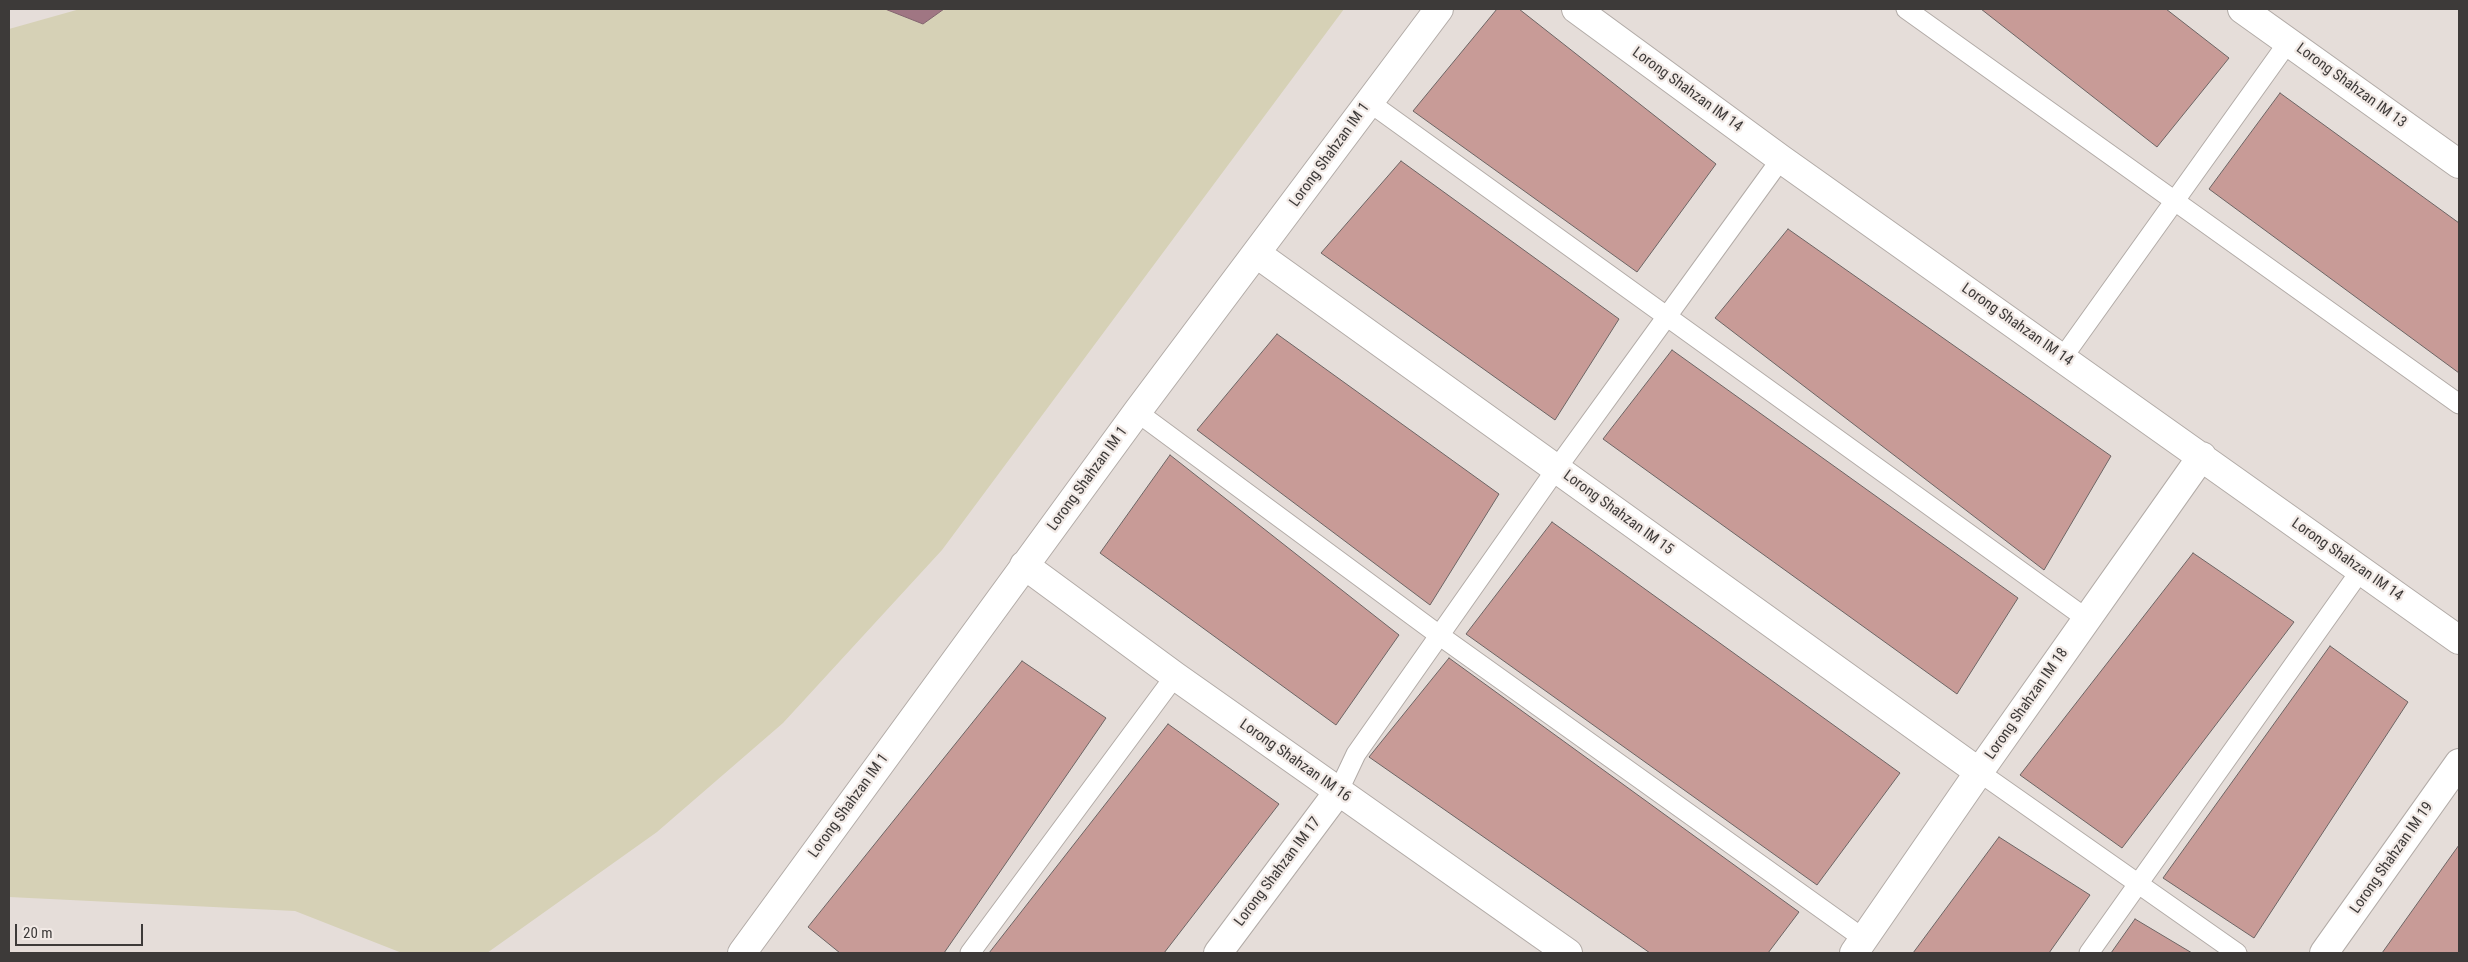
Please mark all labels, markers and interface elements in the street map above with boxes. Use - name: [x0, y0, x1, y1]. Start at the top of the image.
- street label: Lorong Shahzan IM 13: [2292, 40, 2410, 132]
- street label: Lorong Shahzan IM 14: [1628, 44, 1746, 136]
- street label: Lorong Shahzan IM 1: [1286, 99, 1374, 211]
- street label: Lorong Shahzan IM 14: [1958, 280, 2076, 370]
- street label: Lorong Shahzan IM 1: [1044, 423, 1132, 535]
- street label: Lorong Shahzan IM 15: [1559, 467, 1677, 559]
- street label: Lorong Shahzan IM 14: [2288, 515, 2406, 605]
- street label: Lorong Shahzan IM 18: [1982, 645, 2072, 763]
- street label: Lorong Shahzan IM 16: [1236, 716, 1354, 806]
- street label: Lorong Shahzan IM 1: [805, 750, 893, 862]
- street label: Lorong Shahzan IM 19: [2347, 799, 2437, 917]
- street label: Lorong Shahzan IM 17: [1231, 814, 1325, 930]
- scale bar: [18, 914, 145, 946]
- text: 20 m: [23, 924, 53, 942]

